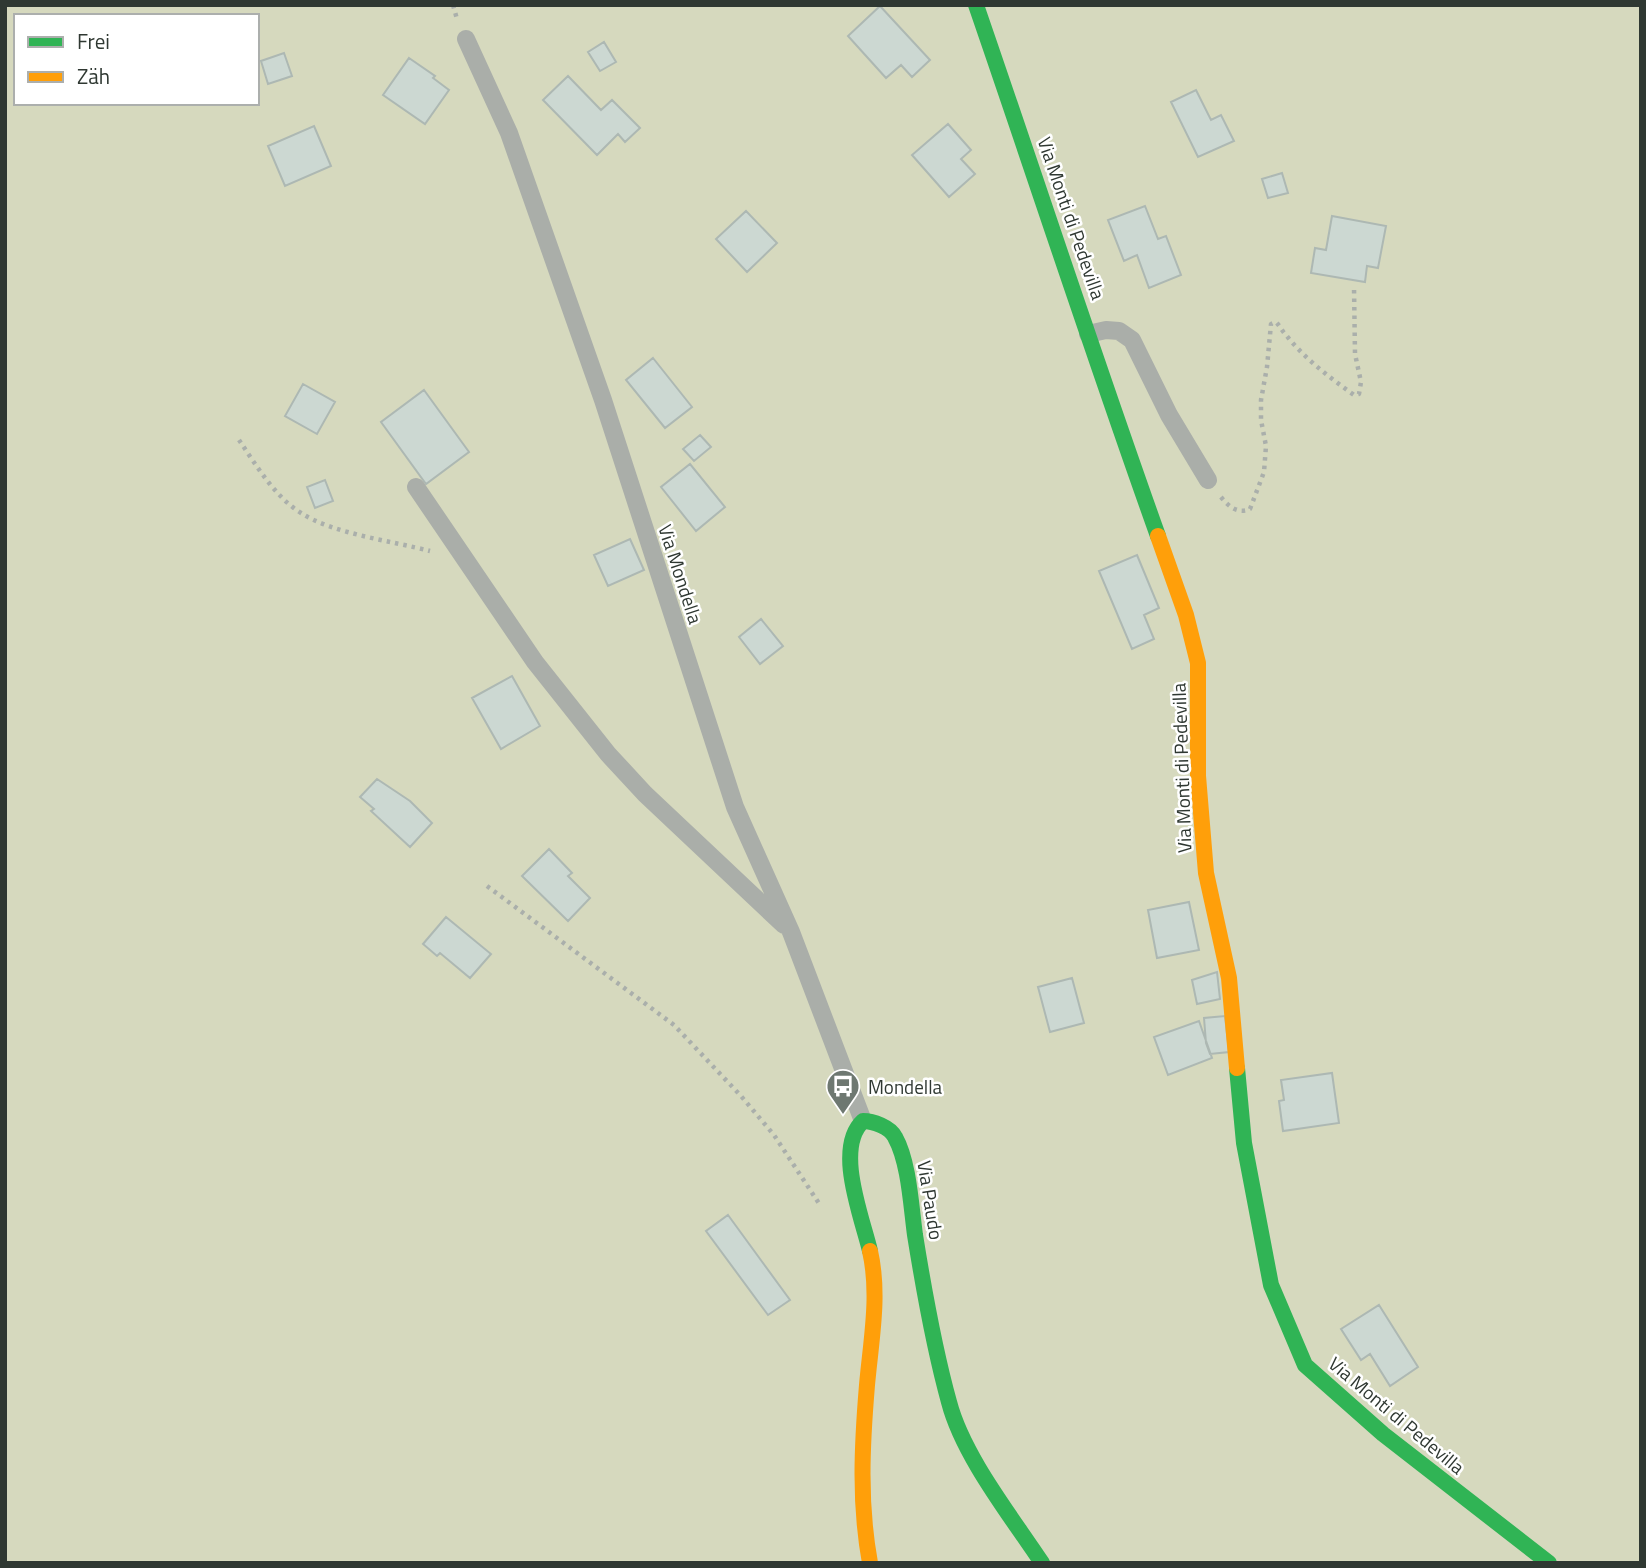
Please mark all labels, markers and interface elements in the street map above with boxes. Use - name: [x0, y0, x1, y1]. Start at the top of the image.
- legend: [14, 14, 259, 105]
- text: Frei: [77, 25, 110, 57]
- text: Zäh: [77, 60, 110, 92]
- street label: Via Monti di Pedevilla: [1031, 133, 1114, 304]
- street label: Via Mondella: [651, 521, 711, 628]
- street label: Via Monti di Pedevilla: [1164, 682, 1198, 854]
- bus stop icon: Mondella: [824, 1067, 862, 1116]
- place label: Mondella: [868, 1072, 943, 1101]
- street label: Via Paudo: [910, 1158, 952, 1242]
- street label: Via Monti di Pedevilla: [1322, 1349, 1472, 1481]

